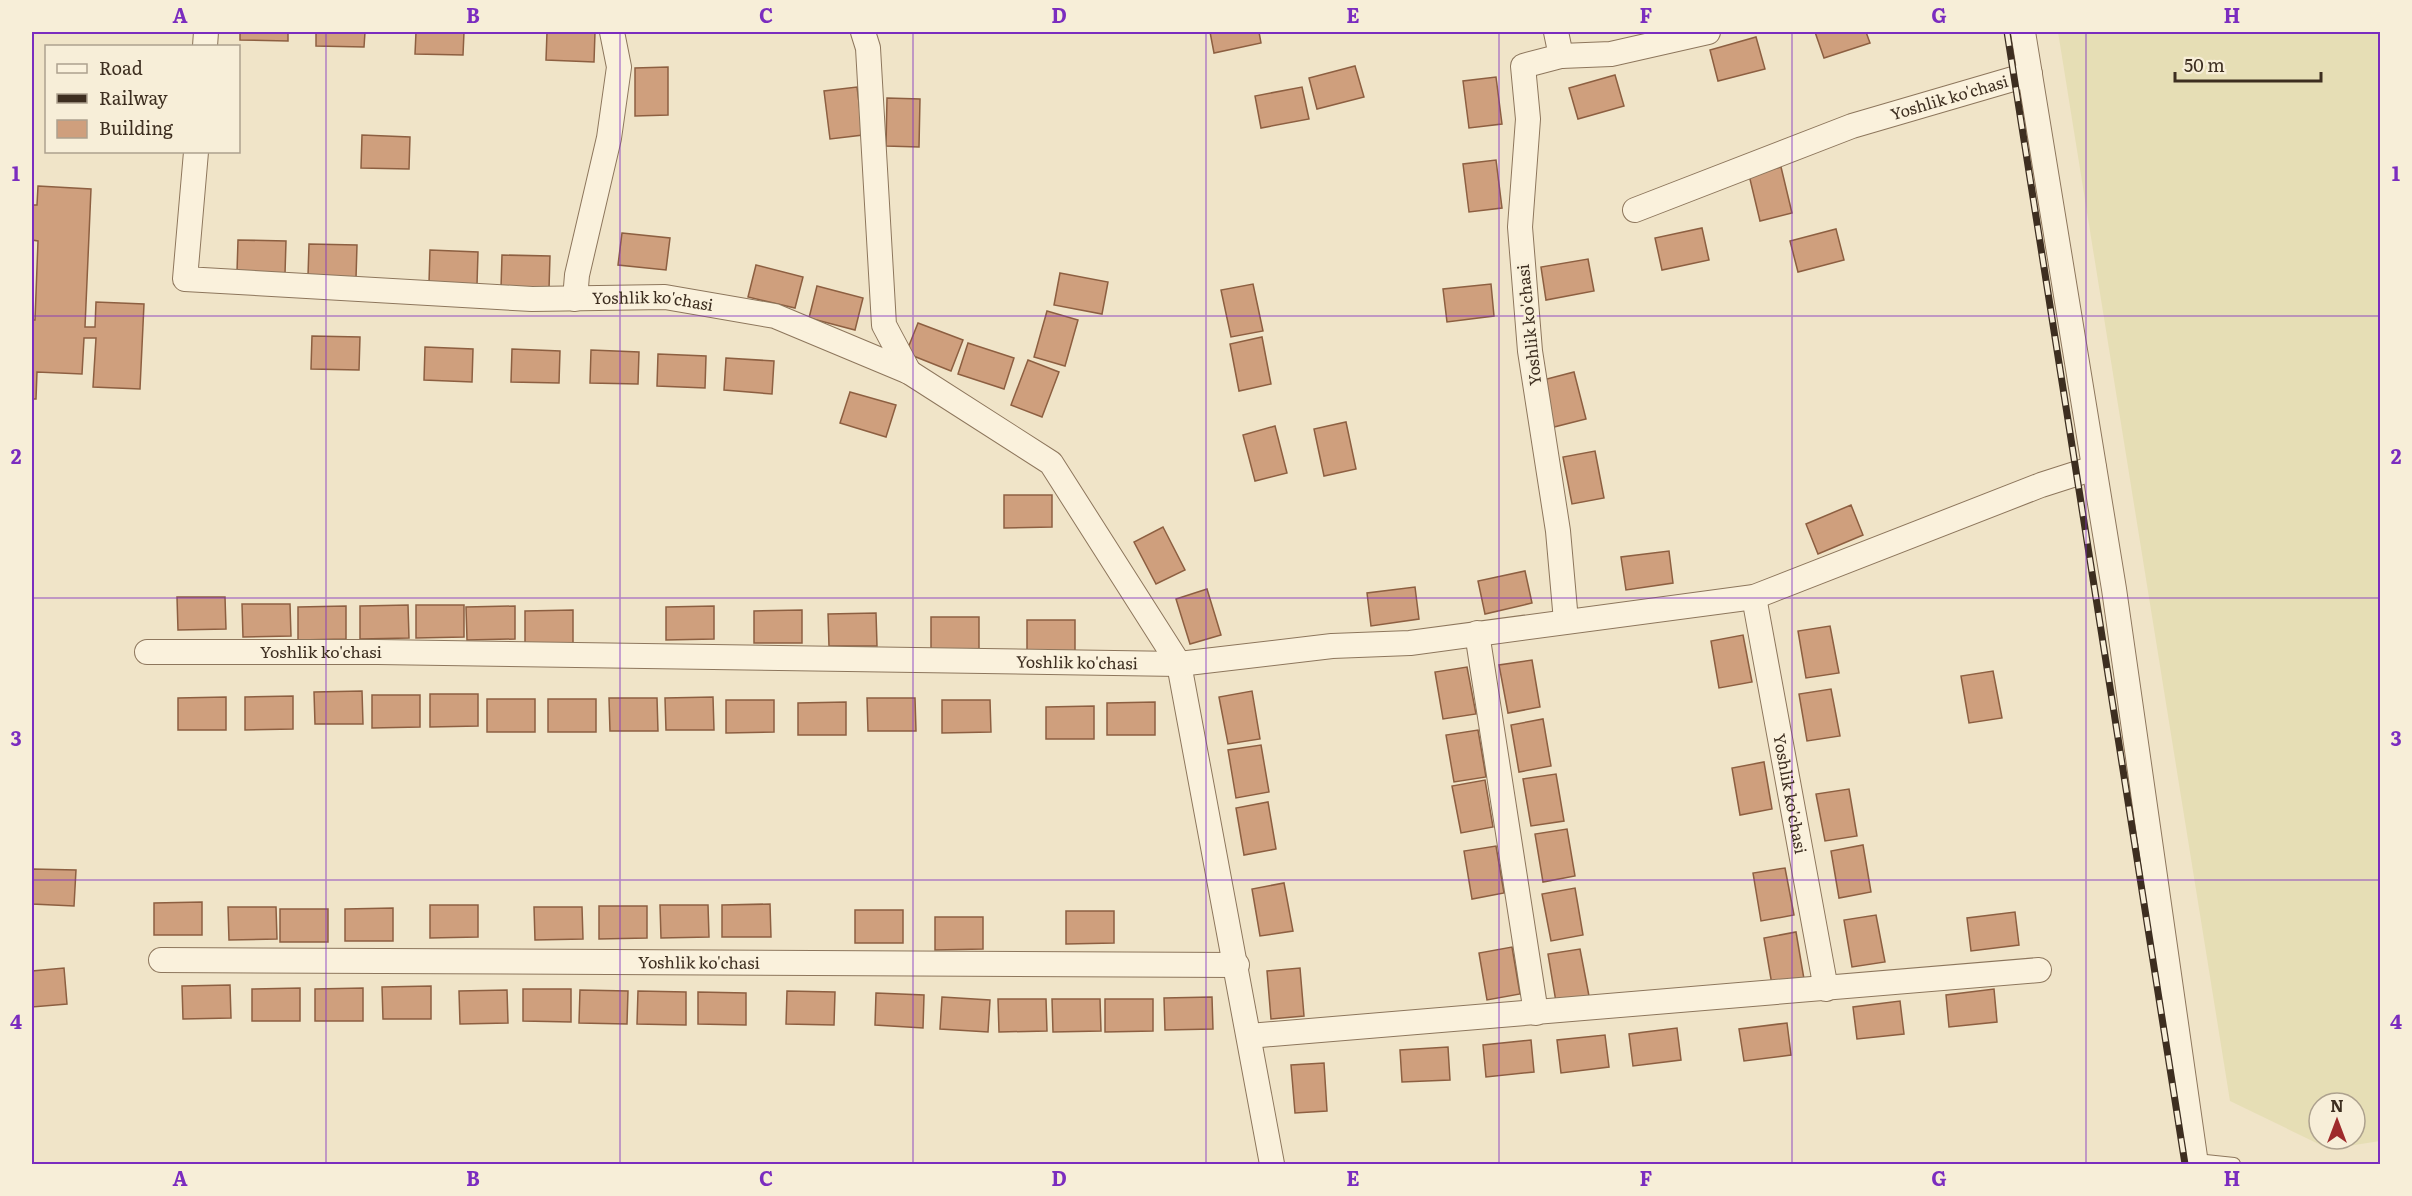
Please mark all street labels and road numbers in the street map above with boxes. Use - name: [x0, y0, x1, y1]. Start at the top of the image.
- street label: Yoshlik ko'chasi: [1887, 68, 2011, 125]
- street label: Yoshlik ko'chasi: [1510, 263, 1546, 387]
- street label: Yoshlik ko'chasi: [592, 284, 715, 316]
- street label: Yoshlik ko'chasi: [260, 639, 382, 663]
- street label: Yoshlik ko'chasi: [1016, 649, 1138, 674]
- street label: Yoshlik ko'chasi: [1768, 731, 1814, 856]
- street label: Yoshlik ko'chasi: [638, 949, 760, 974]

